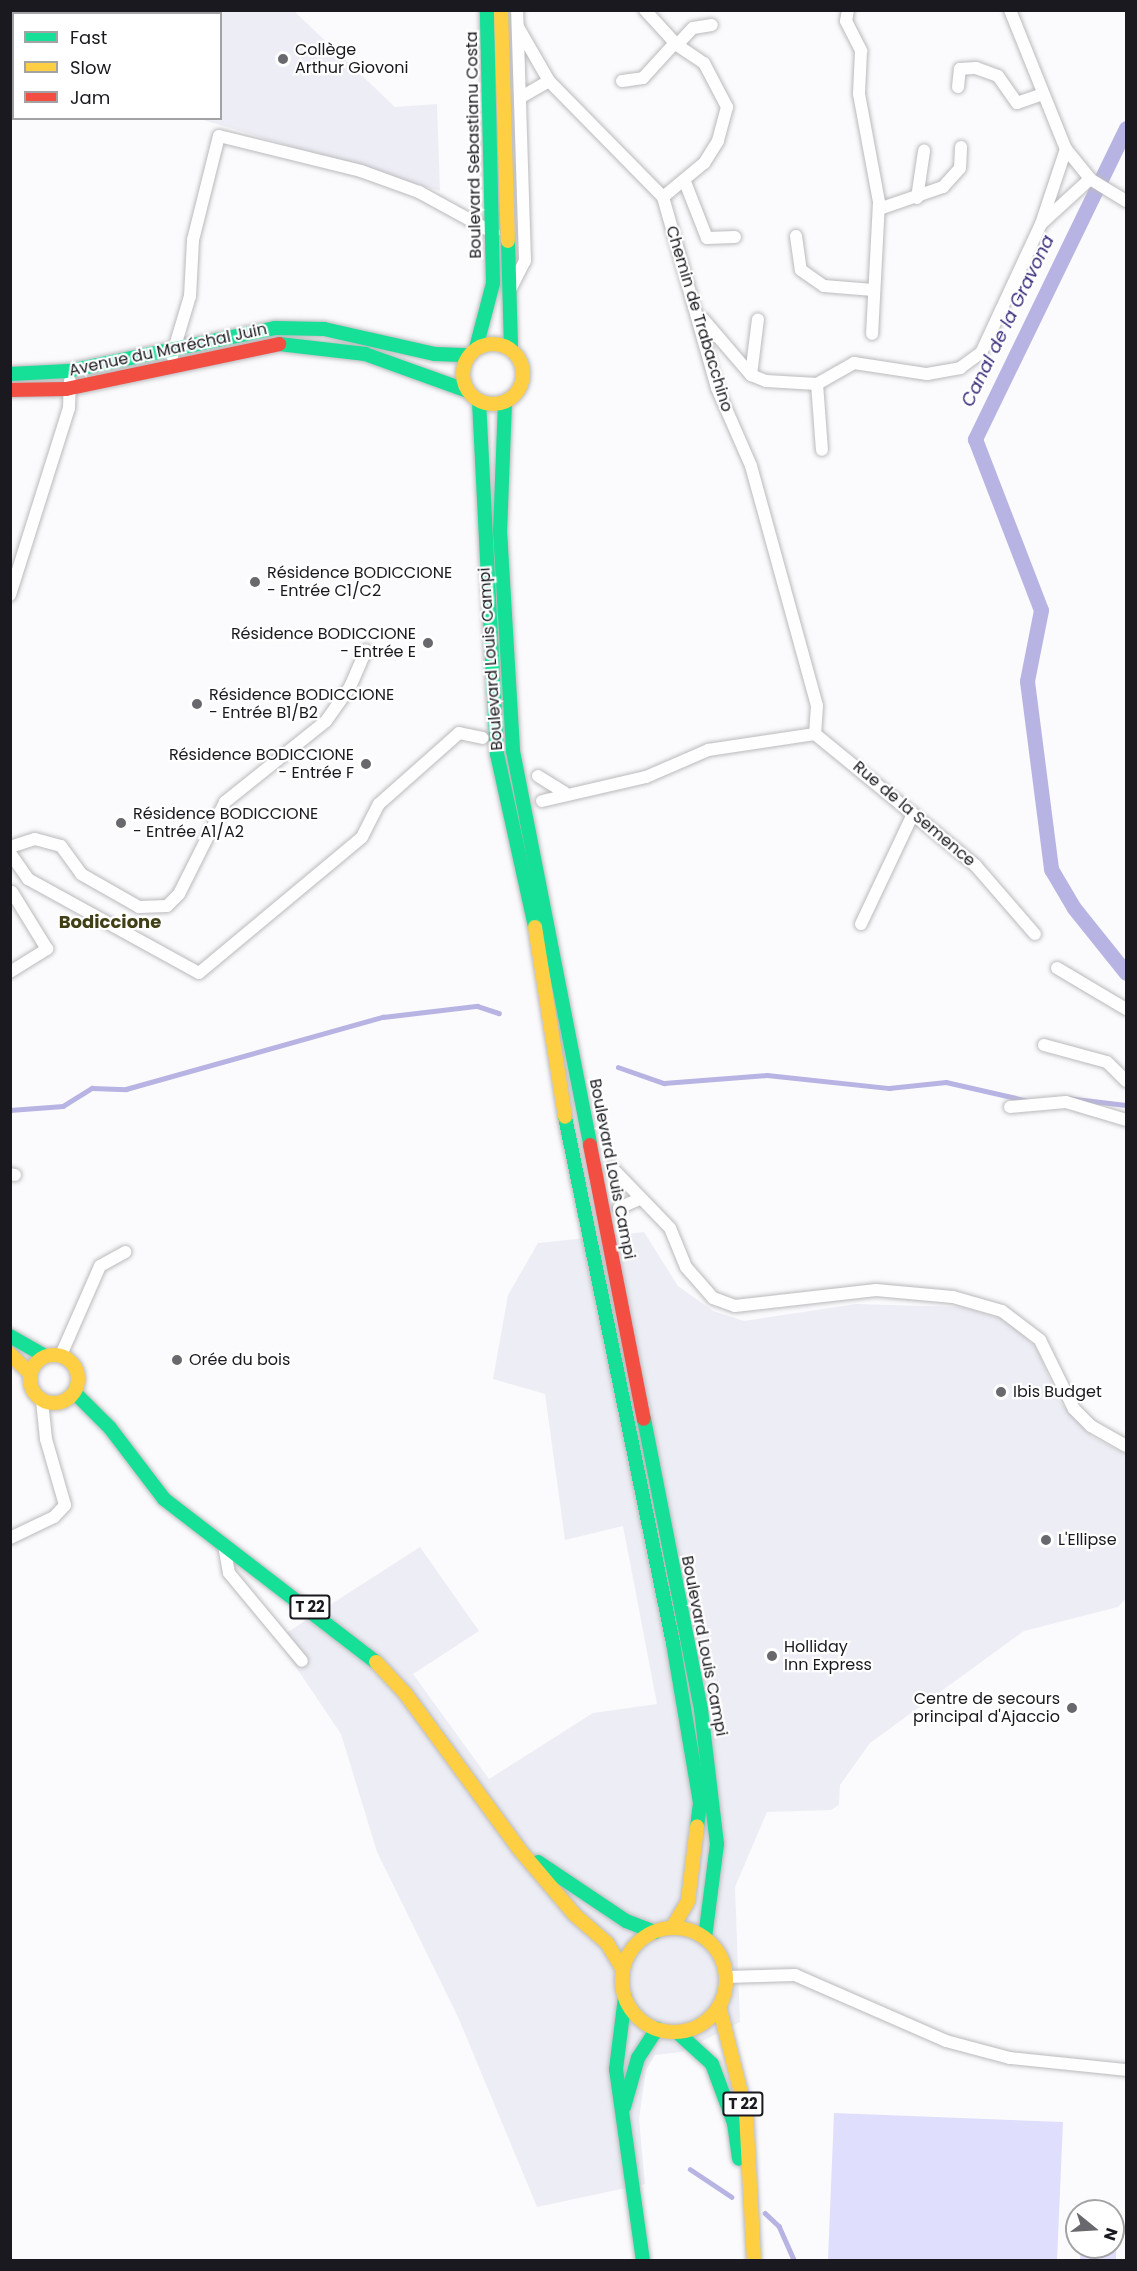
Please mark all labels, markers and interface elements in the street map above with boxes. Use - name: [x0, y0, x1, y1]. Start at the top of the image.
- legend: [12, 12, 222, 120]
- text: Fast: [70, 25, 107, 50]
- street label: Boulevard Sebastianu Costa: [462, 31, 486, 259]
- place label: Collège Arthur Giovoni: [295, 40, 408, 78]
- marker: Collège Arthur Giovoni: [276, 52, 290, 66]
- text: Slow: [70, 55, 111, 80]
- text: Jam: [70, 85, 110, 110]
- street label: Chemin de Trabacchino: [662, 224, 736, 414]
- water label: Canal de la Gravona: [957, 232, 1059, 410]
- street label: Avenue du Maréchal Juin: [67, 320, 269, 380]
- place label: Résidence BODICCIONE - Entrée C1/C2: [267, 563, 452, 601]
- street label: Boulevard Louis Campi: [475, 567, 507, 751]
- marker: Résidence BODICCIONE - Entrée C1/C2: [248, 575, 262, 589]
- place label: Résidence BODICCIONE - Entrée E: [231, 624, 416, 662]
- marker: Résidence BODICCIONE - Entrée E: [421, 636, 435, 650]
- place label: Résidence BODICCIONE - Entrée B1/B2: [209, 685, 394, 723]
- marker: Résidence BODICCIONE - Entrée B1/B2: [190, 697, 204, 711]
- place label: Résidence BODICCIONE - Entrée F: [169, 745, 354, 783]
- marker: Résidence BODICCIONE - Entrée F: [359, 757, 373, 771]
- street label: Rue de la Semence: [849, 757, 979, 871]
- place label: Résidence BODICCIONE - Entrée A1/A2: [133, 804, 318, 842]
- marker: Résidence BODICCIONE - Entrée A1/A2: [114, 816, 128, 830]
- district label: Bodiccione: [59, 911, 161, 933]
- street label: Boulevard Louis Campi: [585, 1077, 639, 1261]
- place label: Orée du bois: [189, 1350, 290, 1370]
- marker: Orée du bois: [170, 1353, 184, 1367]
- place label: Ibis Budget: [1013, 1382, 1102, 1402]
- marker: Ibis Budget: [994, 1385, 1008, 1399]
- place label: L'Ellipse: [1058, 1530, 1117, 1550]
- marker: L'Ellipse: [1039, 1533, 1053, 1547]
- street label: Boulevard Louis Campi: [677, 1554, 731, 1738]
- road number: T 22: [289, 1595, 331, 1619]
- place label: Holliday Inn Express: [784, 1637, 872, 1675]
- marker: Holliday Inn Express: [765, 1649, 779, 1663]
- place label: Centre de secours principal d'Ajaccio: [913, 1689, 1060, 1727]
- marker: Centre de secours principal d'Ajaccio: [1065, 1701, 1079, 1715]
- road number: T 22: [722, 2092, 764, 2116]
- north arrow: [1065, 2199, 1125, 2259]
- text: N: [1098, 2225, 1123, 2243]

